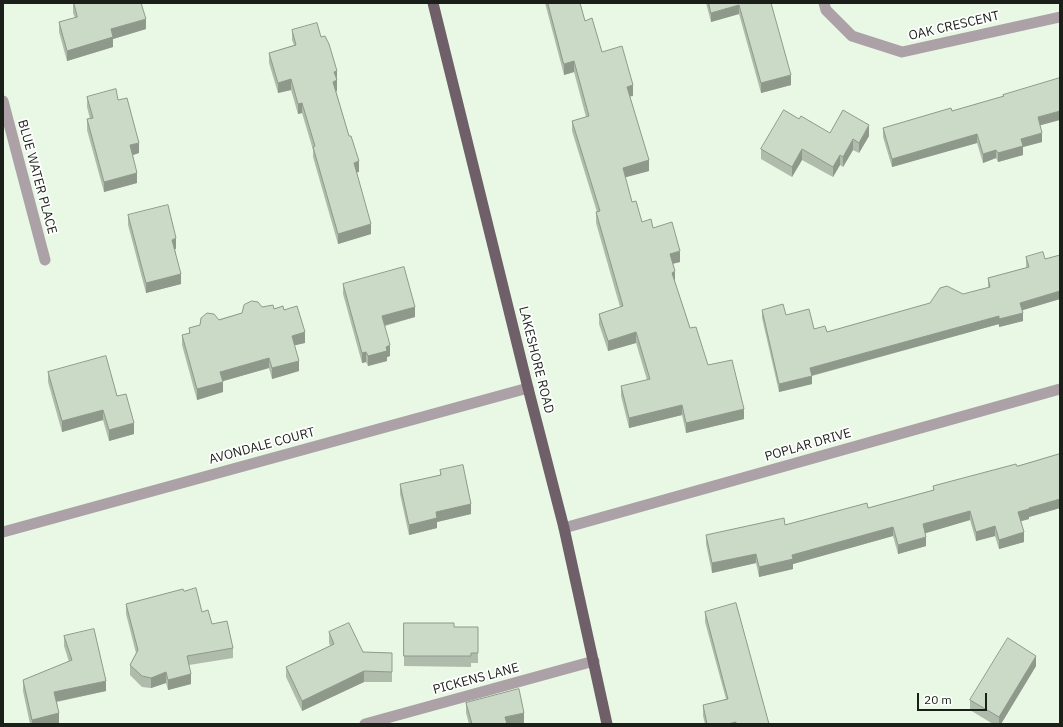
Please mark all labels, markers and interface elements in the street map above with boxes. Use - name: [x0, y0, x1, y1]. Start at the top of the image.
- street label: OAK CRESCENT: [907, 8, 1001, 44]
- street label: BLUE WATER PLACE: [14, 118, 60, 236]
- street label: LAKESHORE ROAD: [515, 305, 557, 415]
- street label: AVONDALE COURT: [207, 424, 317, 468]
- street label: POPLAR DRIVE: [763, 425, 853, 465]
- street label: PICKENS LANE: [431, 660, 521, 698]
- scale bar: [919, 685, 989, 711]
- text: 20 m: [924, 692, 952, 707]

